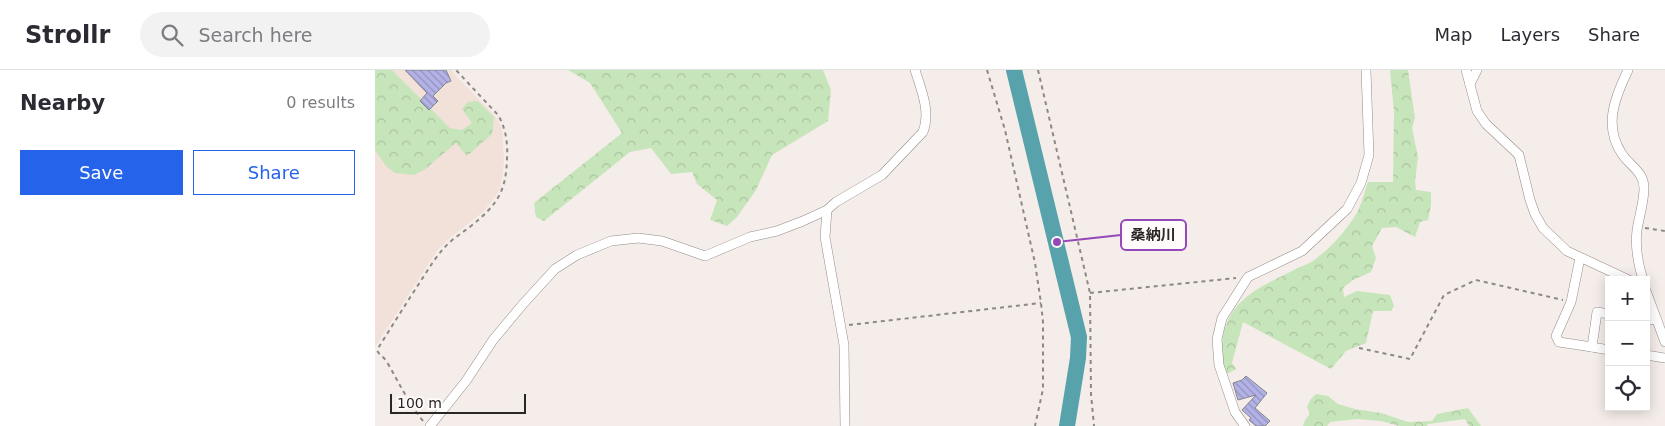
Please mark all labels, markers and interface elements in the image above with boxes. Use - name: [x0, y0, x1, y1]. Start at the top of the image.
- search box: [140, 12, 490, 57]
- text: Strollr: [25, 21, 110, 49]
- icon: search: [158, 21, 186, 49]
- text: Search here: [198, 24, 313, 46]
- text: Map: [1434, 24, 1472, 45]
- text: Layers: [1500, 24, 1560, 45]
- text: Share: [1588, 24, 1640, 45]
- text: Nearby: [20, 91, 105, 115]
- text: 0 results: [286, 93, 355, 112]
- button: Save: [20, 150, 183, 195]
- button: Share: [193, 150, 355, 195]
- callout: 桑納川: [1121, 220, 1186, 250]
- text: 桑納川: [1130, 226, 1176, 244]
- map controls: [1605, 276, 1650, 411]
- button: +: [1605, 276, 1650, 321]
- button: −: [1605, 321, 1650, 366]
- button: locate: [1605, 366, 1650, 411]
- scale bar: [390, 391, 526, 414]
- text: 100 m: [397, 395, 442, 411]

